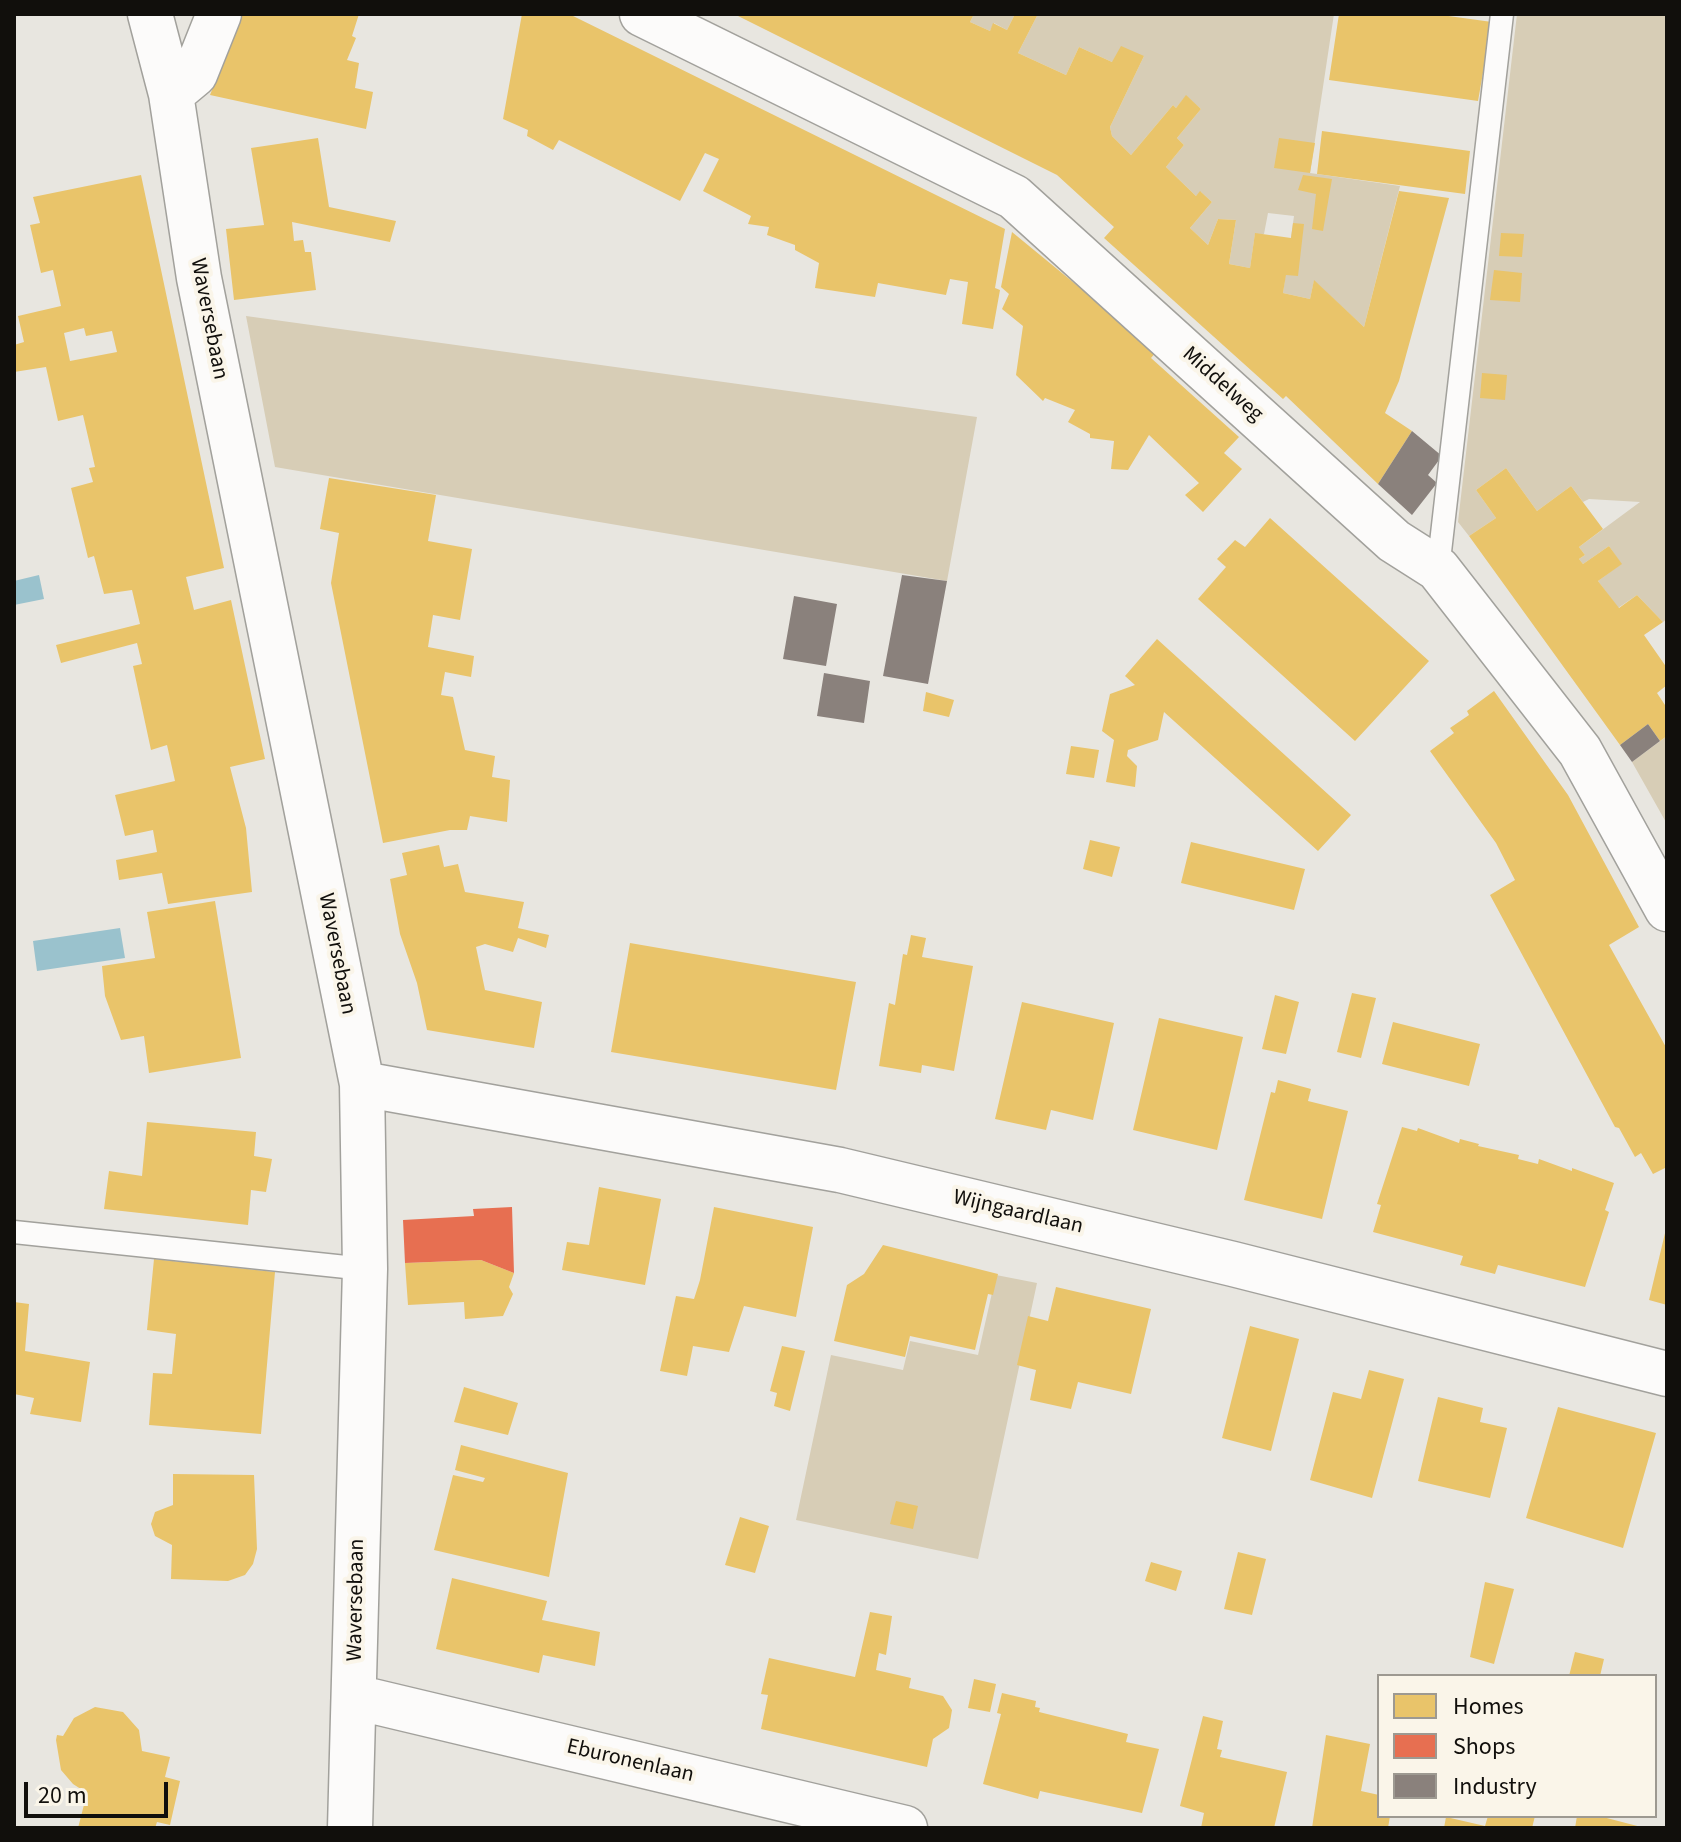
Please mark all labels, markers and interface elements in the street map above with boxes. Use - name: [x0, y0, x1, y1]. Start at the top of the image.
- street label: Waversebaan: [183, 256, 233, 382]
- street label: Middelweg: [1176, 342, 1268, 428]
- street label: Waversebaan: [311, 891, 361, 1017]
- street label: Wijngaardlaan: [950, 1185, 1086, 1241]
- street label: Waversebaan: [343, 1538, 371, 1662]
- legend: [1377, 1674, 1657, 1818]
- text: Homes: [1453, 1689, 1524, 1724]
- text: Shops: [1453, 1729, 1515, 1764]
- street label: Eburonenlaan: [564, 1735, 696, 1789]
- scale bar: [28, 1766, 172, 1816]
- text: Industry: [1453, 1769, 1537, 1804]
- text: 20 m: [38, 1778, 87, 1813]

